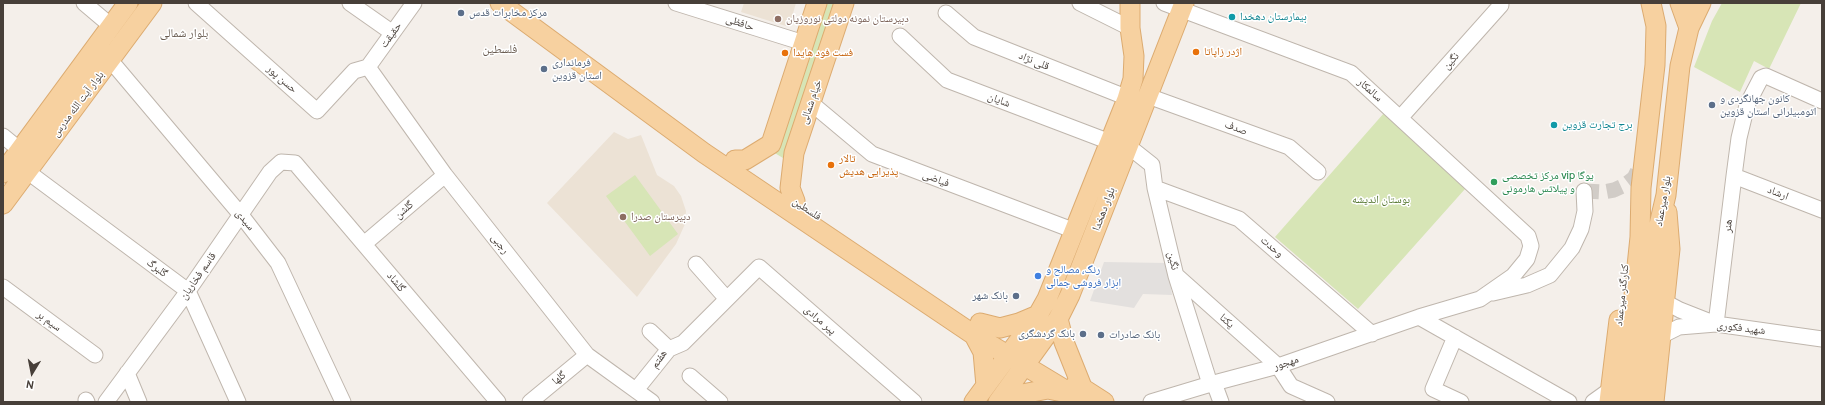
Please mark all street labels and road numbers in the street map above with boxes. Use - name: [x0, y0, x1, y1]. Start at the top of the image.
- street label: حافظی: [724, 12, 756, 34]
- street label: حقیقت: [377, 20, 405, 50]
- street label: قلی نژاد: [1017, 49, 1051, 73]
- street label: نگین: [1440, 50, 1462, 72]
- street label: حسن پور: [264, 62, 300, 96]
- street label: بلوار آیت الله مدرس: [49, 69, 107, 139]
- street label: سالمکار: [1355, 75, 1385, 105]
- street label: خیام شمالی: [797, 78, 825, 126]
- street label: شایان: [986, 90, 1012, 110]
- street label: صدف: [1223, 118, 1249, 138]
- street label: فیاضی: [921, 168, 951, 190]
- street label: بلوار میرعماد: [1652, 175, 1674, 227]
- street label: ارشاد: [1766, 183, 1790, 203]
- street label: بلوار دهخدا: [1090, 185, 1118, 233]
- street label: فلسطین: [790, 195, 824, 223]
- street label: گلشن: [392, 198, 416, 222]
- street label: سیدی: [233, 207, 257, 233]
- street label: هنر: [1721, 219, 1735, 233]
- street label: رجبی: [488, 231, 512, 257]
- street label: وحدت: [1258, 234, 1286, 260]
- street label: قاسم فخاریان: [177, 250, 219, 302]
- street label: نگین: [1164, 250, 1182, 272]
- street label: گلبرگ: [144, 256, 170, 280]
- street label: کنارگذر میرعماد: [1612, 263, 1632, 327]
- street label: گلشاد: [384, 269, 408, 295]
- street label: پیر مرادی: [801, 303, 839, 337]
- street label: سیم بر: [34, 308, 64, 334]
- street label: یکتا: [1217, 311, 1237, 331]
- street label: شهید فکوری: [1716, 318, 1766, 338]
- street label: هفتم: [648, 347, 670, 371]
- street label: مهجور: [1272, 353, 1300, 373]
- street label: گلها: [549, 368, 569, 388]

